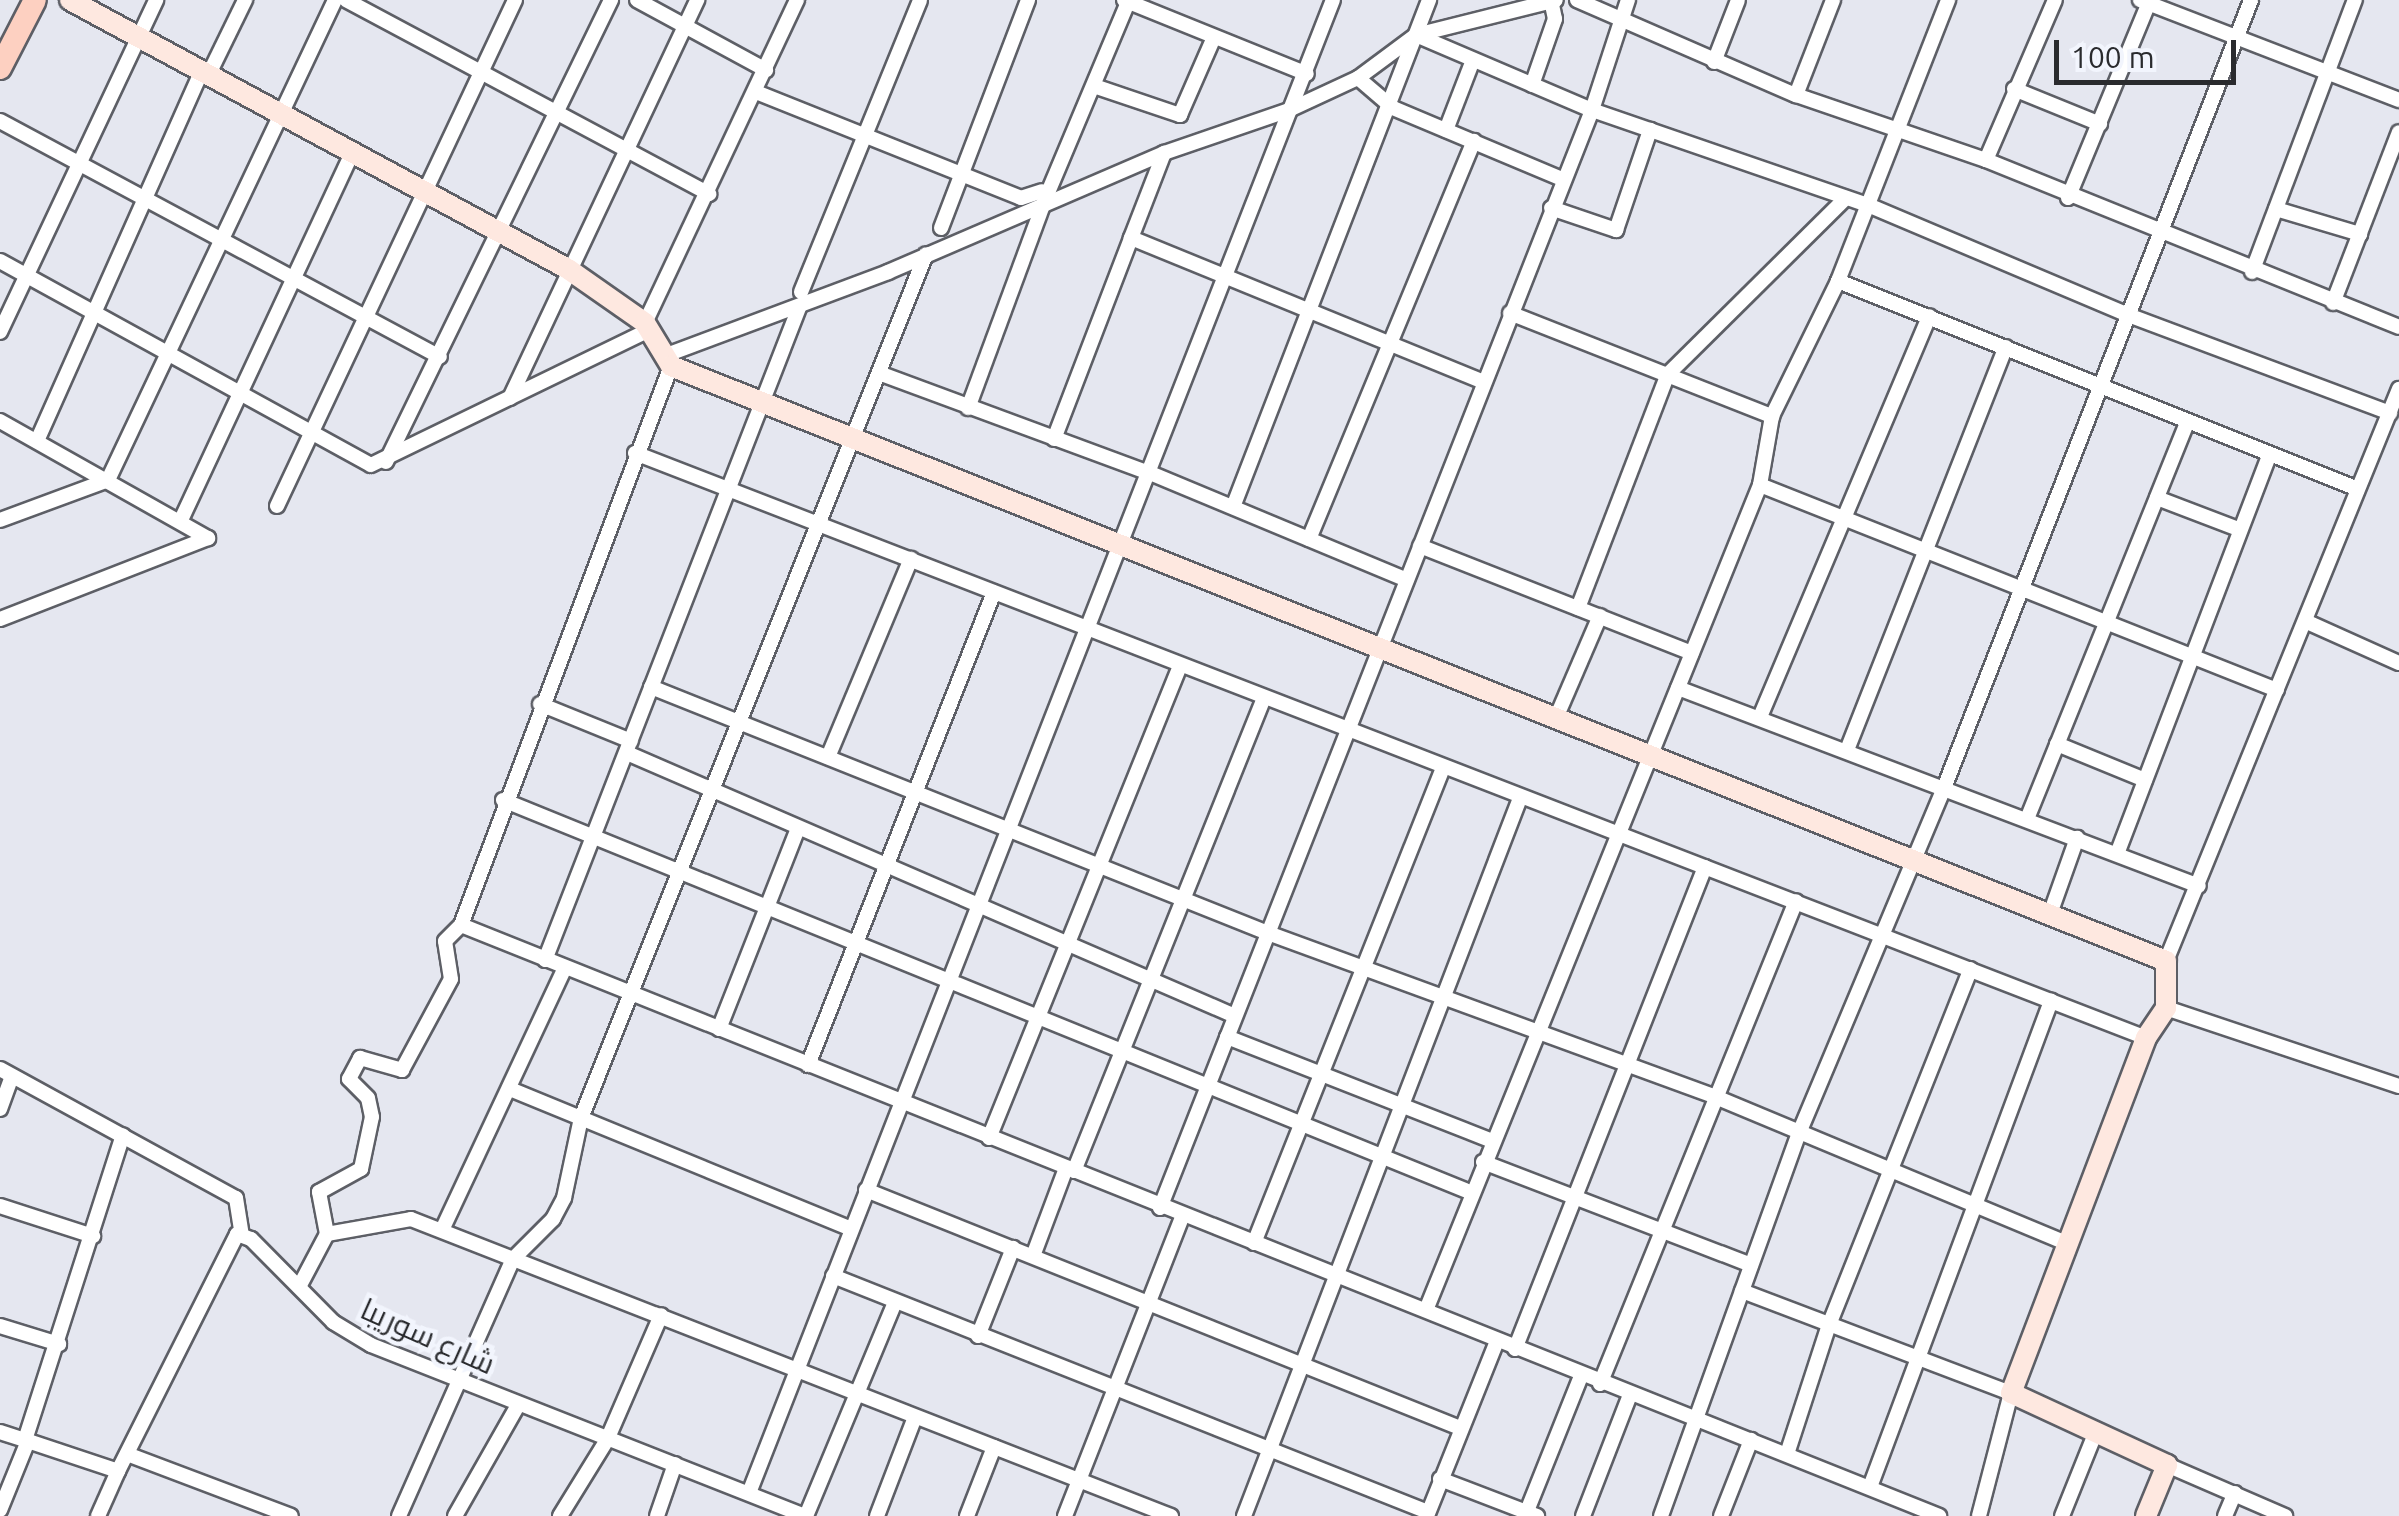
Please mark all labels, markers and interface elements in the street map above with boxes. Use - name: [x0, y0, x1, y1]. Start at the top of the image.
- scale bar: [2059, 20, 2242, 82]
- text: 100 m: [2071, 40, 2155, 74]
- street label: شارع سوريبا: [355, 1290, 501, 1382]

